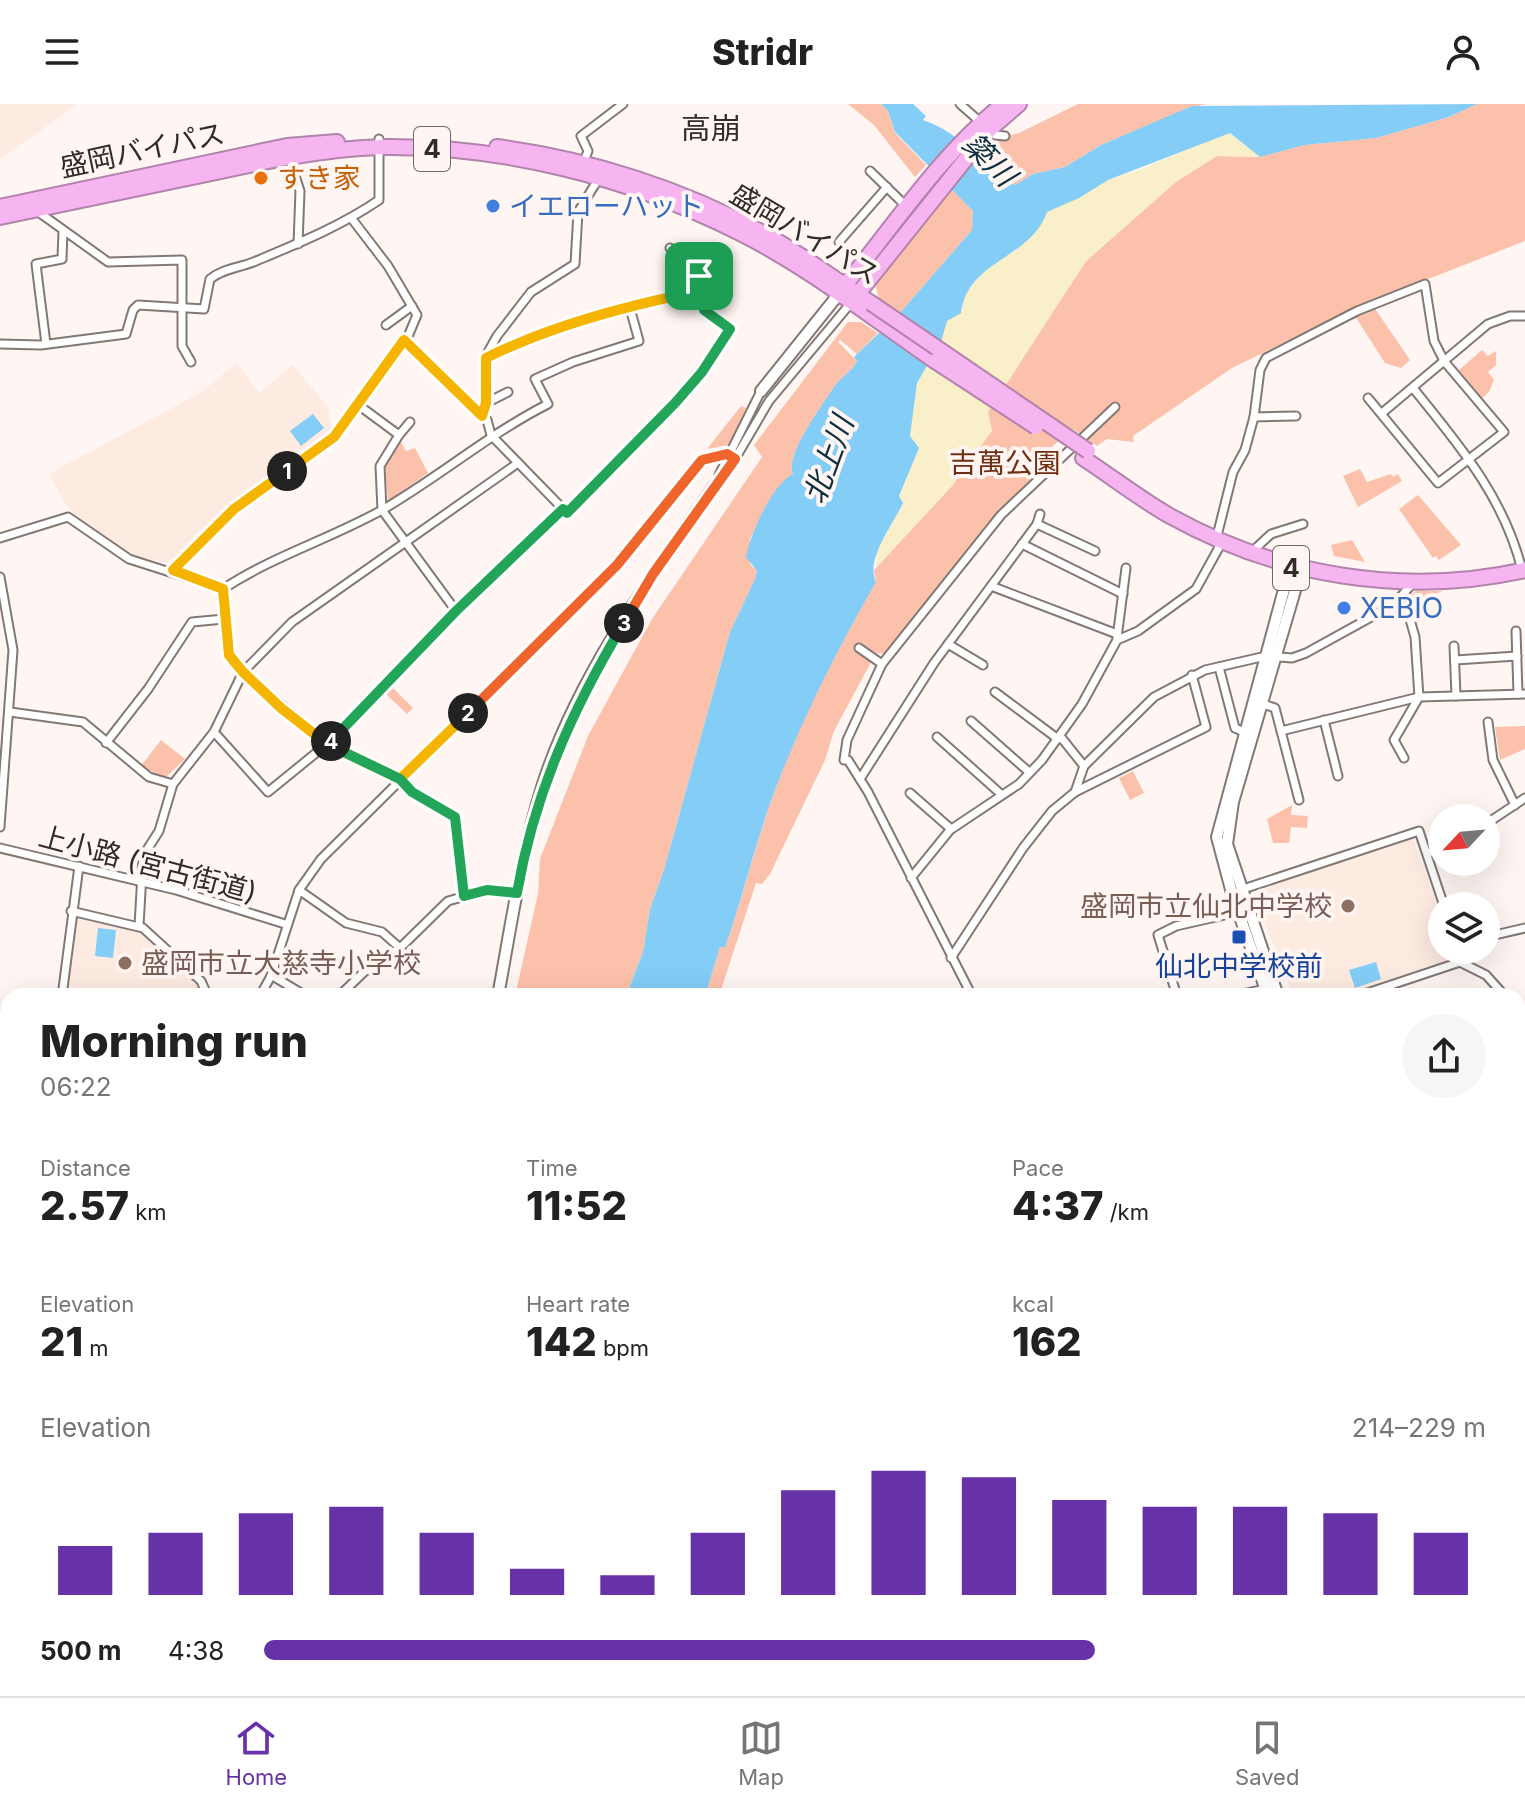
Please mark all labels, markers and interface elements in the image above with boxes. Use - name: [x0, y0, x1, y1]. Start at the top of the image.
- icon: menu: [40, 30, 84, 74]
- text: Stridr: [712, 30, 813, 74]
- icon: person: [1441, 30, 1485, 74]
- district label: 高崩: [681, 110, 741, 146]
- street label: 盛岡バイパス: [57, 116, 227, 184]
- water label: 簗川: [956, 125, 1026, 195]
- road number: 4: [414, 127, 450, 171]
- place label: すき家: [277, 161, 361, 195]
- marker: すき家: [252, 169, 270, 187]
- street label: 盛岡バイパス: [724, 176, 886, 292]
- place label: イエローハット: [509, 189, 704, 223]
- marker: イエローハット: [484, 197, 502, 215]
- pin: [665, 242, 733, 310]
- icon: arrive: [677, 254, 721, 298]
- water label: 北上川: [796, 408, 861, 508]
- park label: 吉萬公園: [949, 446, 1061, 480]
- pin: 1: [267, 451, 307, 491]
- text: 1: [282, 458, 292, 484]
- road number: 4: [1273, 546, 1309, 590]
- place label: XEBIO: [1360, 591, 1443, 625]
- marker: XEBIO: [1335, 599, 1353, 617]
- pin: 3: [604, 603, 644, 643]
- text: 3: [617, 610, 631, 636]
- pin: 2: [448, 693, 488, 733]
- text: 2: [461, 700, 475, 726]
- pin: 4: [311, 721, 351, 761]
- text: 4: [324, 728, 338, 754]
- north arrow: [1428, 804, 1500, 876]
- map controls: [1428, 804, 1500, 964]
- street label: 上小路 (宮古街道): [35, 819, 261, 909]
- place label: 盛岡市立仙北中学校: [1080, 889, 1332, 923]
- button: layers: [1428, 892, 1500, 964]
- marker: 盛岡市立仙北中学校: [1339, 897, 1357, 915]
- marker: 仙北中学校前: [1230, 928, 1248, 946]
- place label: 盛岡市立大慈寺小学校: [141, 946, 421, 980]
- place label: 仙北中学校前: [1155, 949, 1323, 983]
- marker: 盛岡市立大慈寺小学校: [116, 954, 134, 972]
- text: Morning run: [40, 1014, 308, 1068]
- button: share: [1402, 1014, 1486, 1098]
- text: 06:22: [40, 1071, 112, 1102]
- text: Distance: [40, 1155, 131, 1181]
- text: Time: [526, 1155, 578, 1181]
- text: Pace: [1012, 1155, 1064, 1181]
- text: 2.57: [40, 1181, 129, 1230]
- text: 11:52: [526, 1181, 627, 1230]
- text: 4:37: [1012, 1181, 1103, 1230]
- text: km: [129, 1199, 167, 1225]
- text: /km: [1103, 1199, 1149, 1225]
- text: Elevation: [40, 1291, 134, 1317]
- text: Heart rate: [526, 1291, 630, 1317]
- text: kcal: [1012, 1291, 1054, 1317]
- text: 21: [40, 1317, 83, 1366]
- text: 142: [526, 1317, 597, 1366]
- text: 162: [1012, 1317, 1082, 1366]
- text: m: [83, 1335, 109, 1361]
- text: bpm: [597, 1335, 649, 1361]
- text: Elevation: [40, 1412, 151, 1443]
- text: 214–229 m: [1352, 1412, 1486, 1443]
- text: 500 m: [40, 1635, 122, 1666]
- text: 4:38: [168, 1635, 224, 1666]
- tab: Home: [226, 1716, 287, 1790]
- tab: Map: [738, 1716, 784, 1790]
- tab: Saved: [1235, 1716, 1299, 1790]

